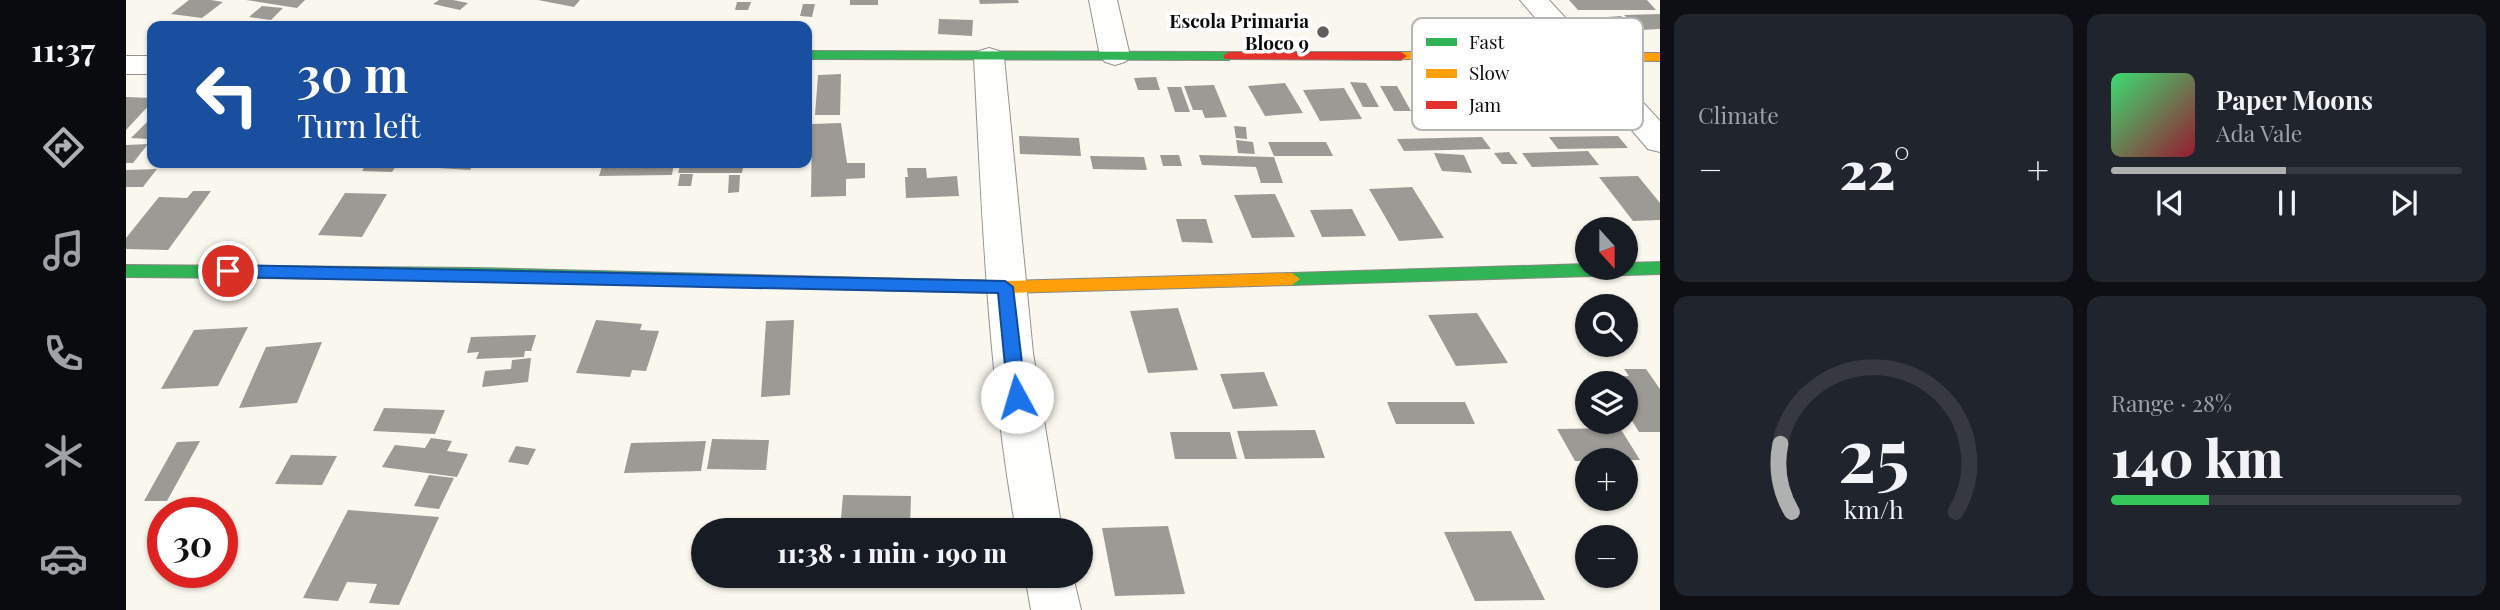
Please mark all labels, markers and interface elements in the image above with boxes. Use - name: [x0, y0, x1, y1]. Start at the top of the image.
- place label: Escola Primaria Bloco 9: [1169, 7, 1309, 55]
- legend: [1412, 18, 1643, 130]
- marker: Escola Primaria Bloco 9: [1315, 24, 1331, 40]
- text: 11:37: [31, 27, 95, 70]
- text: Fast: [1469, 28, 1505, 54]
- text: 30 m: [297, 40, 408, 105]
- icon: left: [182, 49, 273, 140]
- text: Slow: [1469, 59, 1510, 85]
- text: Paper Moons: [2216, 82, 2373, 117]
- text: Jam: [1468, 91, 1501, 117]
- text: Climate: [1698, 99, 1779, 130]
- text: Turn left: [297, 103, 421, 146]
- text: Ada Vale: [2216, 117, 2303, 148]
- icon: directions: [39, 123, 88, 172]
- text: 22°: [1839, 134, 1910, 203]
- text: −: [1698, 143, 1723, 194]
- text: +: [2027, 143, 2049, 194]
- icon: previous: [2151, 184, 2189, 222]
- icon: pause: [2268, 184, 2306, 222]
- icon: next: [2385, 184, 2423, 222]
- north arrow: [1575, 217, 1638, 280]
- map controls: [1575, 217, 1638, 588]
- icon: music: [39, 226, 88, 275]
- pin: [198, 241, 258, 301]
- icon: arrive: [209, 252, 247, 290]
- button: search: [1575, 294, 1638, 357]
- icon: phone: [39, 329, 88, 378]
- position arrow: [980, 360, 1054, 434]
- button: layers: [1575, 371, 1638, 434]
- text: Range · 28%: [2111, 387, 2232, 418]
- text: 25: [1838, 403, 1909, 500]
- text: 140 km: [2111, 422, 2283, 491]
- icon: climate: [39, 431, 88, 480]
- button: +: [1575, 448, 1638, 511]
- text: km/h: [1844, 492, 1904, 525]
- speed limit sign: 30: [147, 497, 238, 588]
- button: −: [1575, 525, 1638, 588]
- icon: car: [39, 534, 88, 583]
- text: 11:38 · 1 min · 190 m: [777, 535, 1007, 570]

